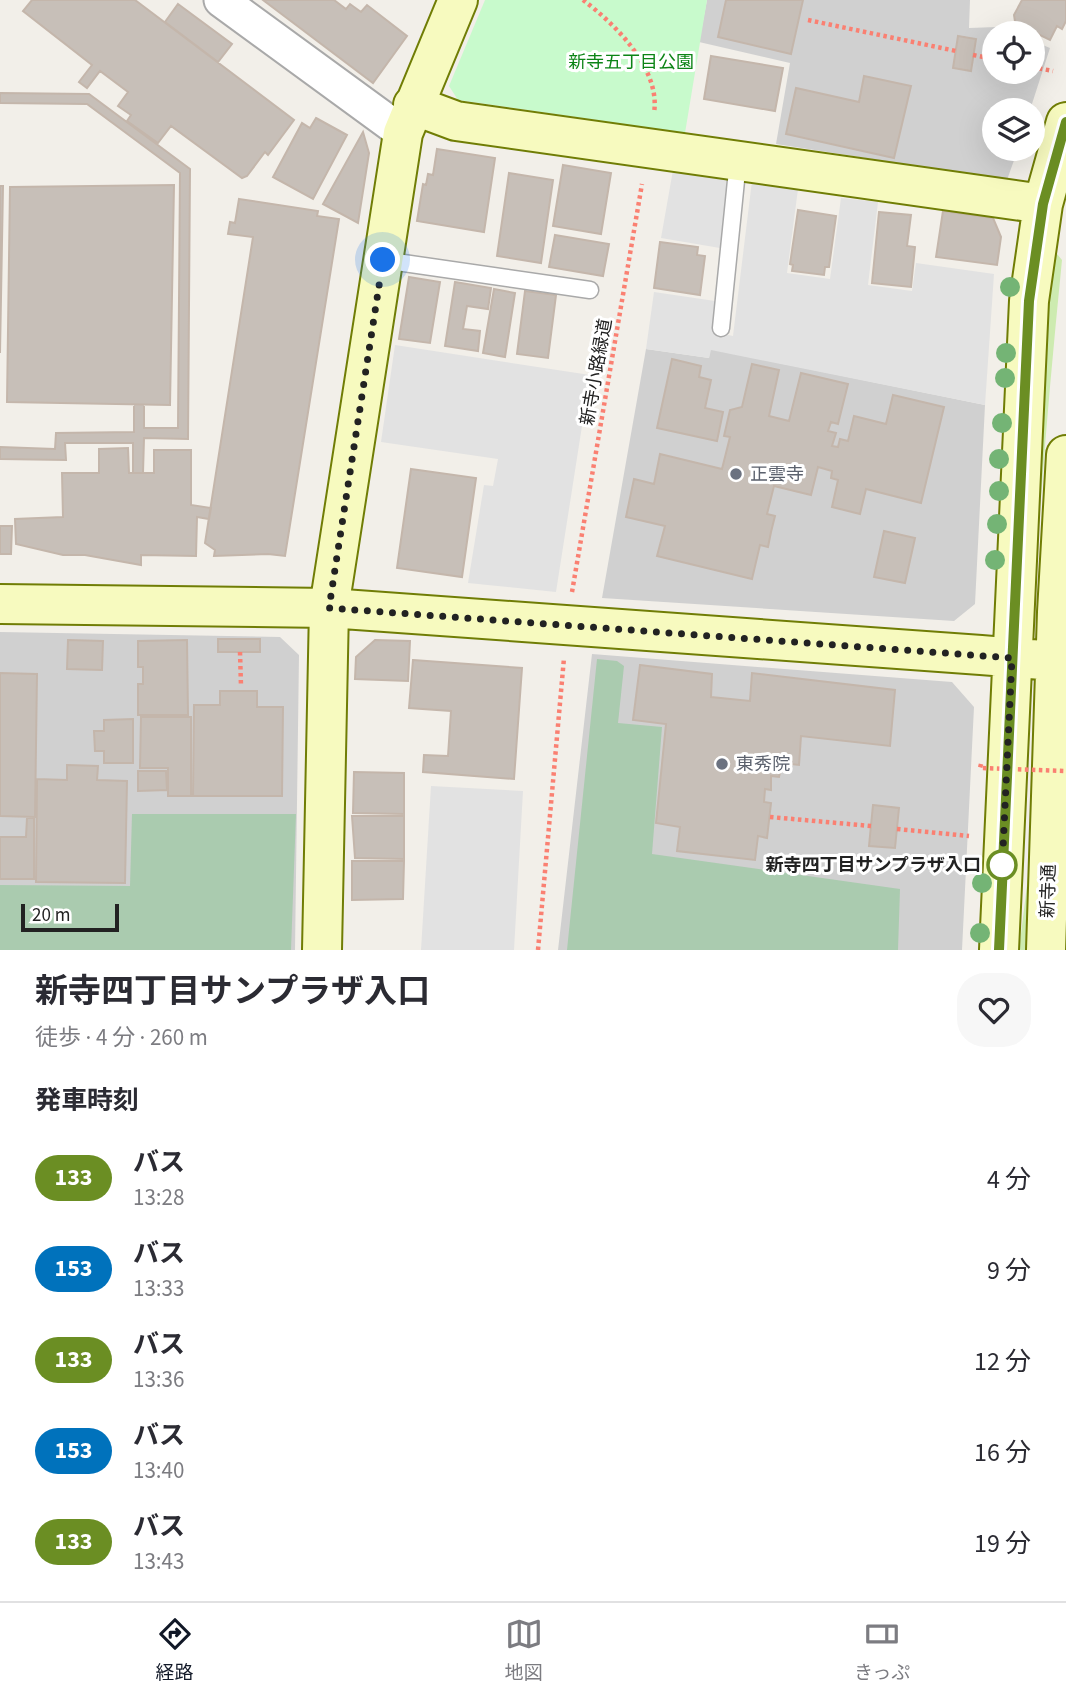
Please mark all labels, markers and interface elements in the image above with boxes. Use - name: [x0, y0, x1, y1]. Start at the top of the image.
- map controls: [982, 21, 1045, 161]
- button: locate: [982, 21, 1045, 84]
- park label: 新寺五丁目公園: [568, 50, 694, 75]
- button: layers: [982, 98, 1045, 161]
- your location: [365, 242, 400, 277]
- street label: 新寺小路緑道: [575, 317, 618, 427]
- place label: 正雲寺: [750, 462, 804, 487]
- marker: 正雲寺: [728, 466, 744, 482]
- place label: 東秀院: [736, 752, 790, 777]
- marker: 東秀院: [714, 756, 730, 772]
- marker: 新寺四丁目サンプラザ入口: [987, 850, 1017, 880]
- place label: 新寺四丁目サンプラザ入口: [766, 853, 981, 878]
- street label: 新寺通: [1035, 864, 1062, 918]
- scale bar: [21, 901, 119, 933]
- text: 20 m: [32, 902, 70, 929]
- text: 新寺四丁目サンプラザ入口: [35, 968, 430, 1015]
- button: heart: [957, 973, 1031, 1047]
- text: 徒歩 · 4 分 · 260 m: [35, 1021, 208, 1054]
- text: 発車時刻: [35, 1082, 139, 1119]
- text: バス: [133, 1144, 185, 1181]
- text: 133: [54, 1160, 93, 1195]
- text: 4 分: [987, 1161, 1031, 1198]
- text: 13:28: [133, 1181, 184, 1214]
- text: バス: [133, 1235, 185, 1272]
- text: 153: [54, 1251, 93, 1286]
- text: 9 分: [987, 1252, 1031, 1289]
- text: 13:33: [133, 1272, 184, 1305]
- text: バス: [133, 1326, 185, 1363]
- text: 133: [54, 1342, 93, 1377]
- text: 12 分: [974, 1343, 1031, 1380]
- text: 13:36: [133, 1363, 184, 1396]
- text: バス: [133, 1417, 185, 1454]
- text: 153: [54, 1433, 93, 1468]
- text: 16 分: [974, 1434, 1031, 1471]
- text: 13:40: [133, 1454, 184, 1487]
- text: バス: [133, 1508, 185, 1545]
- text: 133: [54, 1524, 93, 1559]
- text: 19 分: [974, 1525, 1031, 1562]
- text: 13:43: [133, 1545, 184, 1578]
- tab: 経路: [156, 1615, 194, 1687]
- tab: 地図: [505, 1615, 543, 1687]
- tab: きっぷ: [854, 1615, 910, 1687]

